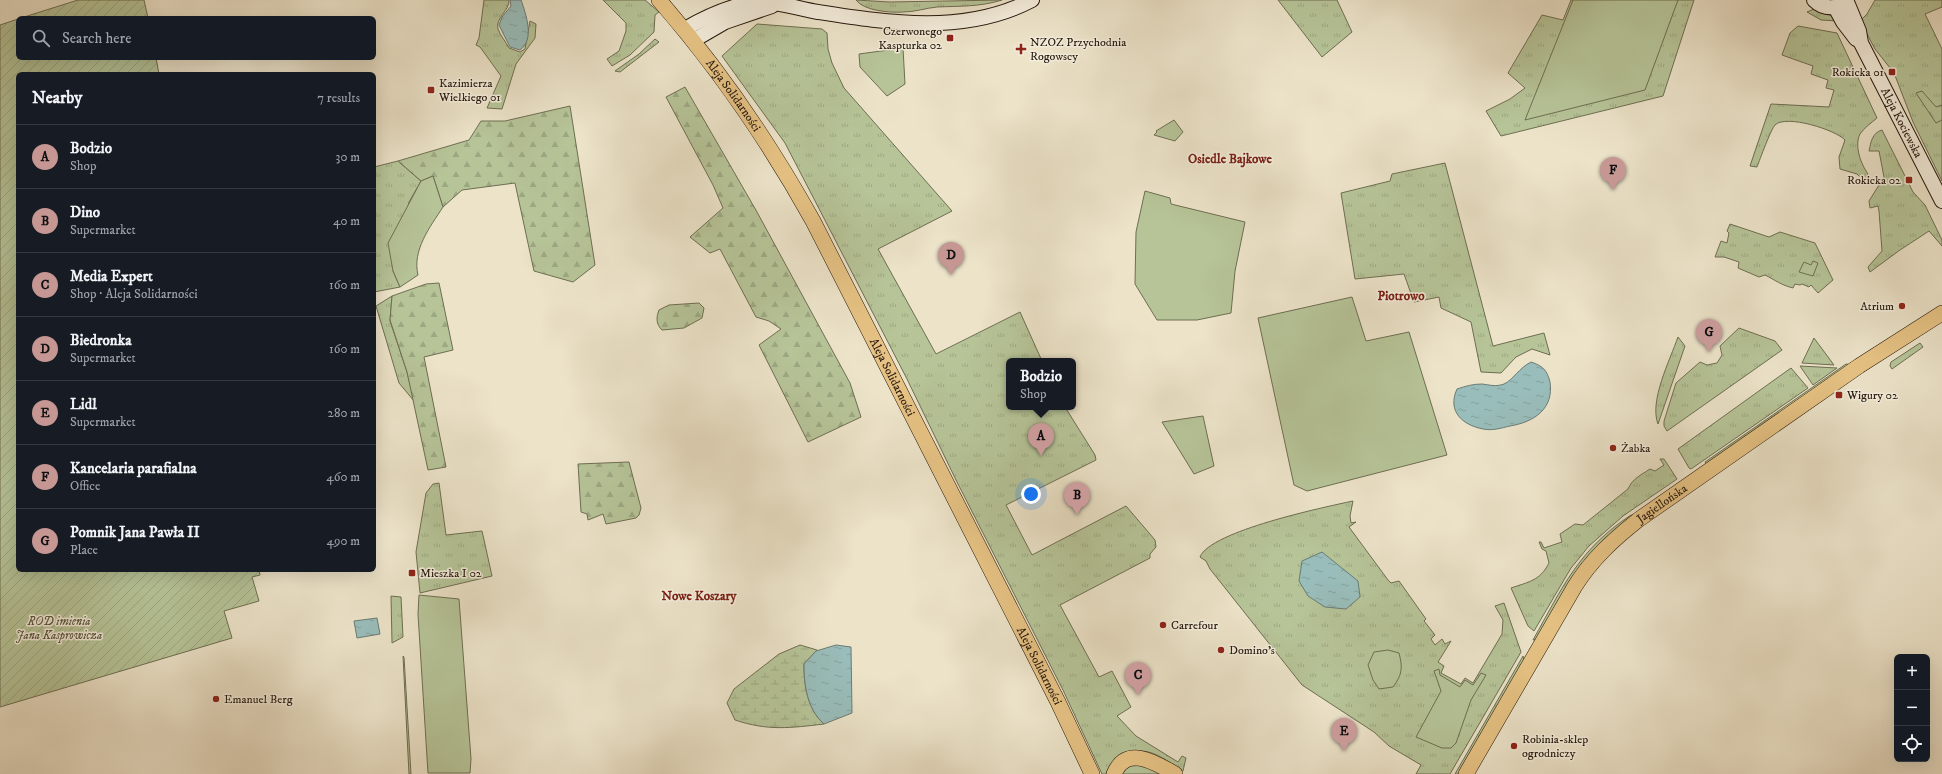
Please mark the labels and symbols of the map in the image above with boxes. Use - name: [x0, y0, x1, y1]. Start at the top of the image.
- place label: Czerwonego Kaspturka 02: [878, 24, 942, 53]
- marker: Czerwonego Kaspturka 02: [945, 33, 955, 43]
- place label: NZOZ Przychodnia Rogowscy: [1030, 35, 1127, 64]
- marker: NZOZ Przychodnia Rogowscy: [1015, 43, 1027, 55]
- street label: Aleja Solidarności: [702, 56, 764, 135]
- place label: Rokicka 01: [1832, 65, 1884, 80]
- marker: Rokicka 01: [1887, 67, 1897, 77]
- place label: Kazimierza Wielkiego 01: [438, 76, 501, 105]
- marker: Kazimierza Wielkiego 01: [426, 85, 436, 95]
- street label: Aleja Kociewska: [1877, 85, 1926, 161]
- district label: Osiedle Bajkowe: [1188, 151, 1273, 168]
- pin: F: [1600, 157, 1626, 190]
- place label: Rokicka 02: [1847, 173, 1901, 188]
- marker: Rokicka 02: [1904, 175, 1914, 185]
- pin: D: [938, 242, 964, 275]
- district label: Piotrowo: [1377, 288, 1425, 304]
- place label: Atrium: [1860, 299, 1894, 314]
- marker: Atrium: [1897, 301, 1907, 311]
- pin: G: [1696, 319, 1722, 352]
- street label: Aleja Solidarności: [866, 336, 918, 419]
- place label: Wigury 02: [1846, 388, 1898, 403]
- marker: Wigury 02: [1834, 390, 1844, 400]
- pin: A: [1028, 423, 1054, 456]
- place label: Żabka: [1621, 441, 1651, 456]
- marker: Żabka: [1608, 443, 1618, 453]
- street label: Jagiellońska: [1633, 481, 1691, 527]
- pin: B: [1064, 482, 1090, 515]
- your location: [1021, 484, 1041, 504]
- place label: Mieszka I 02: [420, 566, 482, 581]
- marker: Mieszka I 02: [407, 568, 417, 578]
- district label: Nowe Koszary: [661, 588, 737, 605]
- park label: ROD imienia Jana Kasprowicza: [16, 614, 102, 643]
- place label: Carrefour: [1171, 618, 1218, 633]
- marker: Carrefour: [1158, 620, 1168, 630]
- street label: Aleja Solidarności: [1013, 624, 1065, 707]
- place label: Domino's: [1229, 643, 1275, 658]
- marker: Domino's: [1216, 645, 1226, 655]
- pin: C: [1125, 662, 1151, 695]
- place label: Emanuel Berg: [224, 692, 293, 707]
- marker: Emanuel Berg: [211, 694, 221, 704]
- pin: E: [1331, 718, 1357, 751]
- place label: Robinia-sklep ogrodniczy: [1522, 732, 1588, 761]
- marker: Robinia-sklep ogrodniczy: [1509, 741, 1519, 751]

